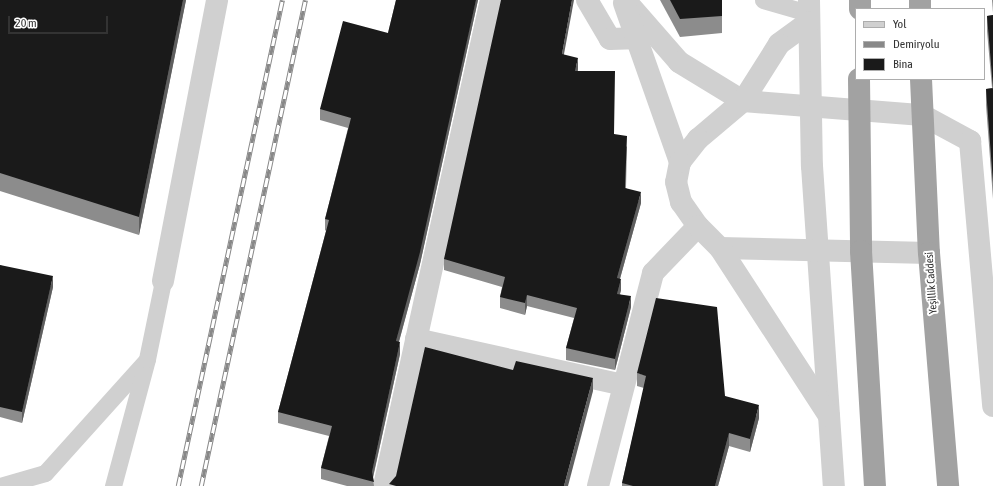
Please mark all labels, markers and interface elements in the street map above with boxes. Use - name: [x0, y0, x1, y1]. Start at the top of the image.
- scale bar: [10, 8, 110, 34]
- legend: [855, 8, 985, 80]
- text: 20 m: [15, 16, 37, 30]
- text: Yol: [893, 17, 906, 31]
- text: Demiryolu: [893, 37, 940, 51]
- text: Bina: [893, 57, 913, 71]
- street label: Yeşillik Caddesi: [922, 251, 940, 315]

